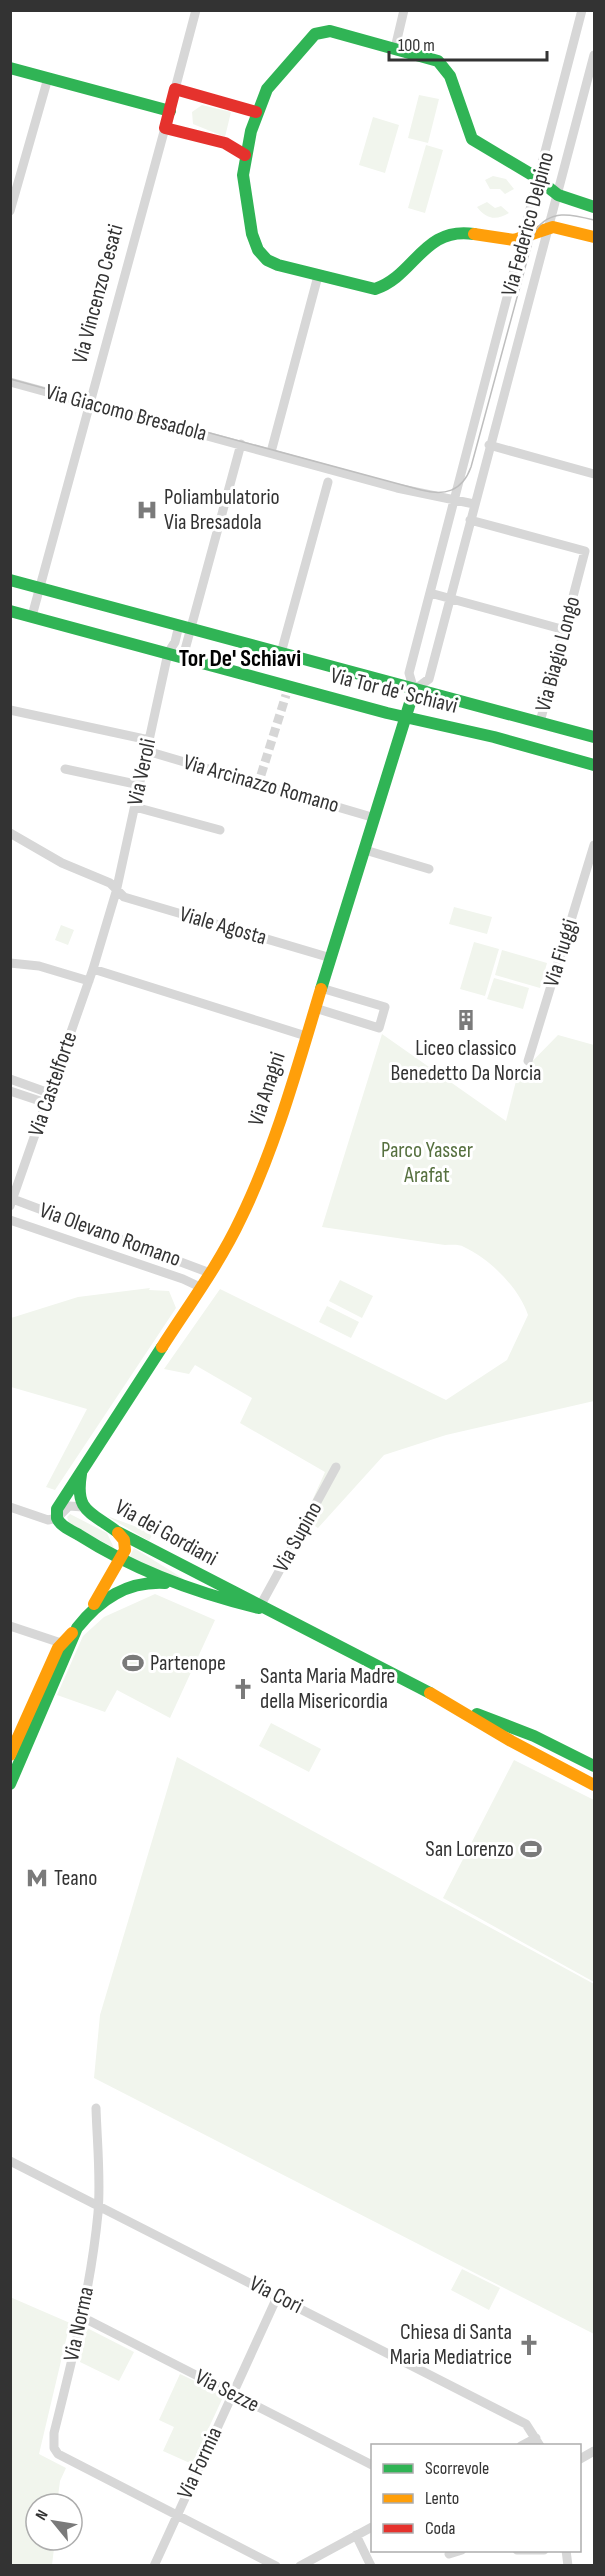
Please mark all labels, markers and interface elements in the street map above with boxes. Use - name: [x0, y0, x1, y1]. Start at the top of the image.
- scale bar: [389, 24, 546, 62]
- text: 100 m: [398, 35, 435, 56]
- street label: Via Federico Delpino: [496, 149, 560, 299]
- street label: Via Vincenzo Cesati: [66, 221, 130, 367]
- street label: Via Giacomo Bresadola: [42, 378, 210, 448]
- place label: Poliambulatorio Via Bresadola: [164, 484, 280, 536]
- hospital icon: Poliambulatorio Via Bresadola: [135, 498, 159, 522]
- street label: Via Biagio Longo: [530, 593, 586, 715]
- district label: Tor De' Schiavi: [179, 644, 301, 673]
- street label: Via Tor de' Schiavi: [328, 662, 460, 720]
- street label: Via Veroli: [122, 736, 162, 808]
- street label: Via Arcinazzo Romano: [180, 749, 342, 819]
- street label: Viale Agosta: [176, 901, 270, 951]
- street label: Via Fiuggi: [538, 916, 584, 990]
- building icon: Liceo classico Benedetto Da Norcia: [454, 1008, 478, 1032]
- street label: Via Castelforte: [22, 1028, 84, 1140]
- place label: Liceo classico Benedetto Da Norcia: [390, 1035, 542, 1087]
- street label: Via Anagni: [242, 1049, 292, 1129]
- park label: Parco Yasser Arafat: [381, 1137, 473, 1189]
- street label: Via Olevano Romano: [36, 1197, 184, 1273]
- street label: Via dei Gordiani: [110, 1494, 222, 1572]
- street label: Via Supino: [268, 1497, 328, 1577]
- place label: Partenope: [150, 1650, 226, 1677]
- sports icon: Partenope: [121, 1651, 145, 1675]
- place label: Santa Maria Madre della Misericordia: [260, 1663, 395, 1715]
- church icon: Santa Maria Madre della Misericordia: [231, 1677, 255, 1701]
- place label: San Lorenzo: [425, 1836, 514, 1863]
- sports icon: San Lorenzo: [519, 1837, 543, 1861]
- place label: Teano: [54, 1865, 97, 1892]
- metro station icon: Teano: [25, 1866, 49, 1890]
- street label: Via Cori: [245, 2270, 307, 2320]
- street label: Via Norma: [58, 2284, 100, 2364]
- place label: Chiesa di Santa Maria Mediatrice: [390, 2319, 512, 2371]
- church icon: Chiesa di Santa Maria Mediatrice: [517, 2333, 541, 2357]
- street label: Via Sezze: [190, 2363, 264, 2419]
- street label: Via Formia: [172, 2423, 228, 2503]
- legend: [371, 2444, 581, 2552]
- text: Scorrevole: [425, 2458, 489, 2479]
- text: Lento: [425, 2488, 459, 2509]
- north arrow: [24, 2492, 84, 2552]
- text: N: [32, 2507, 53, 2524]
- text: Coda: [425, 2518, 456, 2539]

